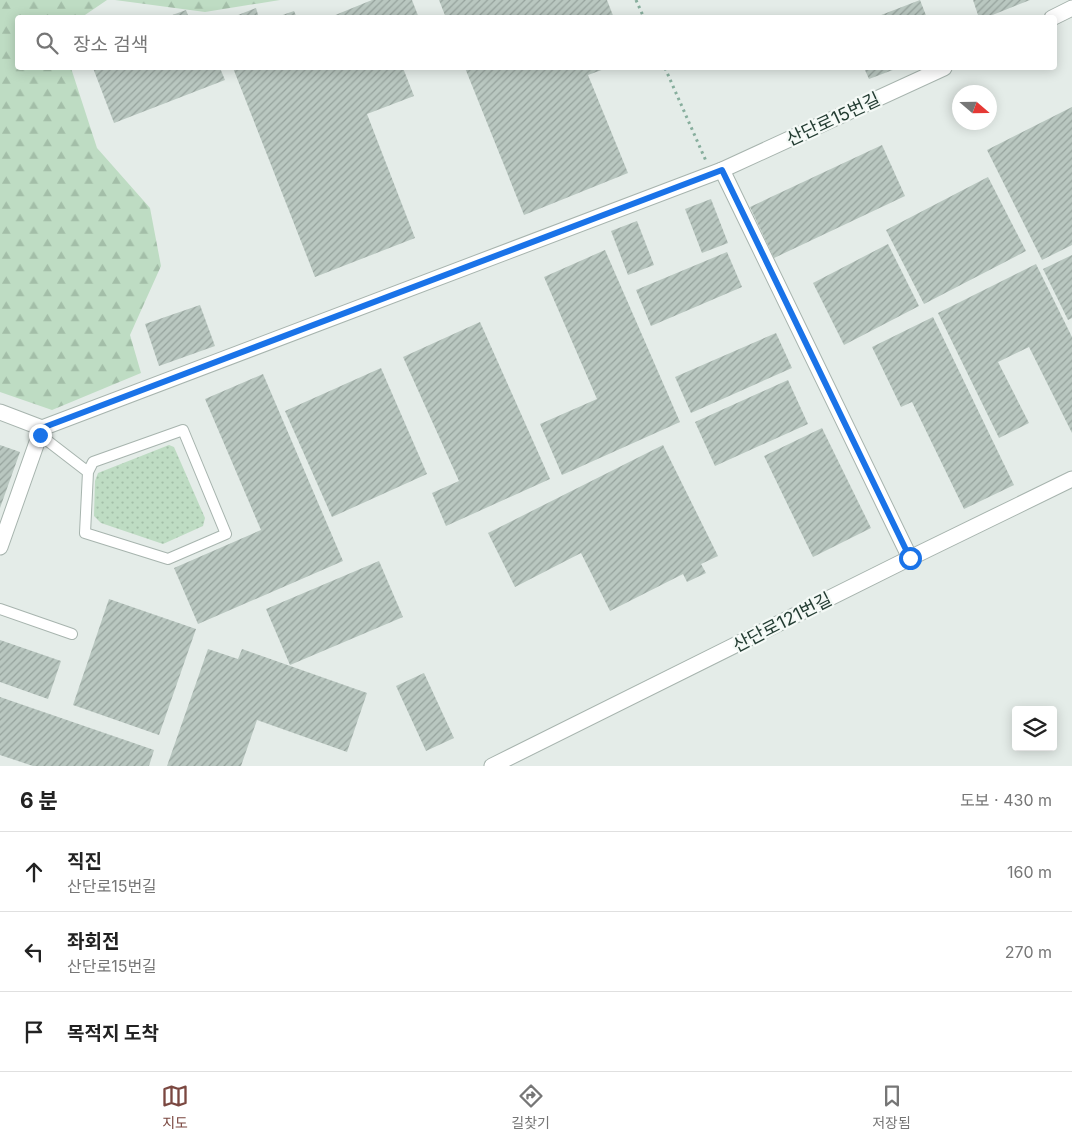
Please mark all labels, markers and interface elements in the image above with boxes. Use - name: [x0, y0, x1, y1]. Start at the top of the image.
- search box: [15, 15, 1057, 70]
- icon: search: [33, 29, 61, 57]
- text: 장소 검색: [73, 33, 148, 56]
- north arrow: [952, 85, 997, 130]
- street label: 산단로15번길: [783, 88, 883, 150]
- route end: [29, 424, 52, 447]
- route start: [899, 547, 922, 570]
- street label: 산단로121번길: [729, 588, 835, 656]
- map controls: [1012, 706, 1057, 751]
- button: layers: [1012, 706, 1057, 751]
- text: 6 분: [20, 788, 58, 813]
- text: 도보 · 430 m: [960, 790, 1052, 810]
- text: 직진: [67, 850, 102, 873]
- icon: ahead: [20, 858, 48, 886]
- text: 160 m: [1007, 862, 1052, 882]
- text: 산단로15번길: [67, 876, 157, 896]
- text: 좌회전: [67, 930, 119, 953]
- icon: left: [20, 938, 48, 966]
- text: 270 m: [1005, 942, 1052, 962]
- text: 산단로15번길: [67, 956, 157, 976]
- icon: arrive: [20, 1018, 48, 1046]
- text: 목적지 도착: [67, 1022, 159, 1045]
- tab: 지도: [161, 1082, 189, 1132]
- tab: 길찾기: [511, 1082, 550, 1132]
- tab: 저장됨: [872, 1082, 911, 1132]

